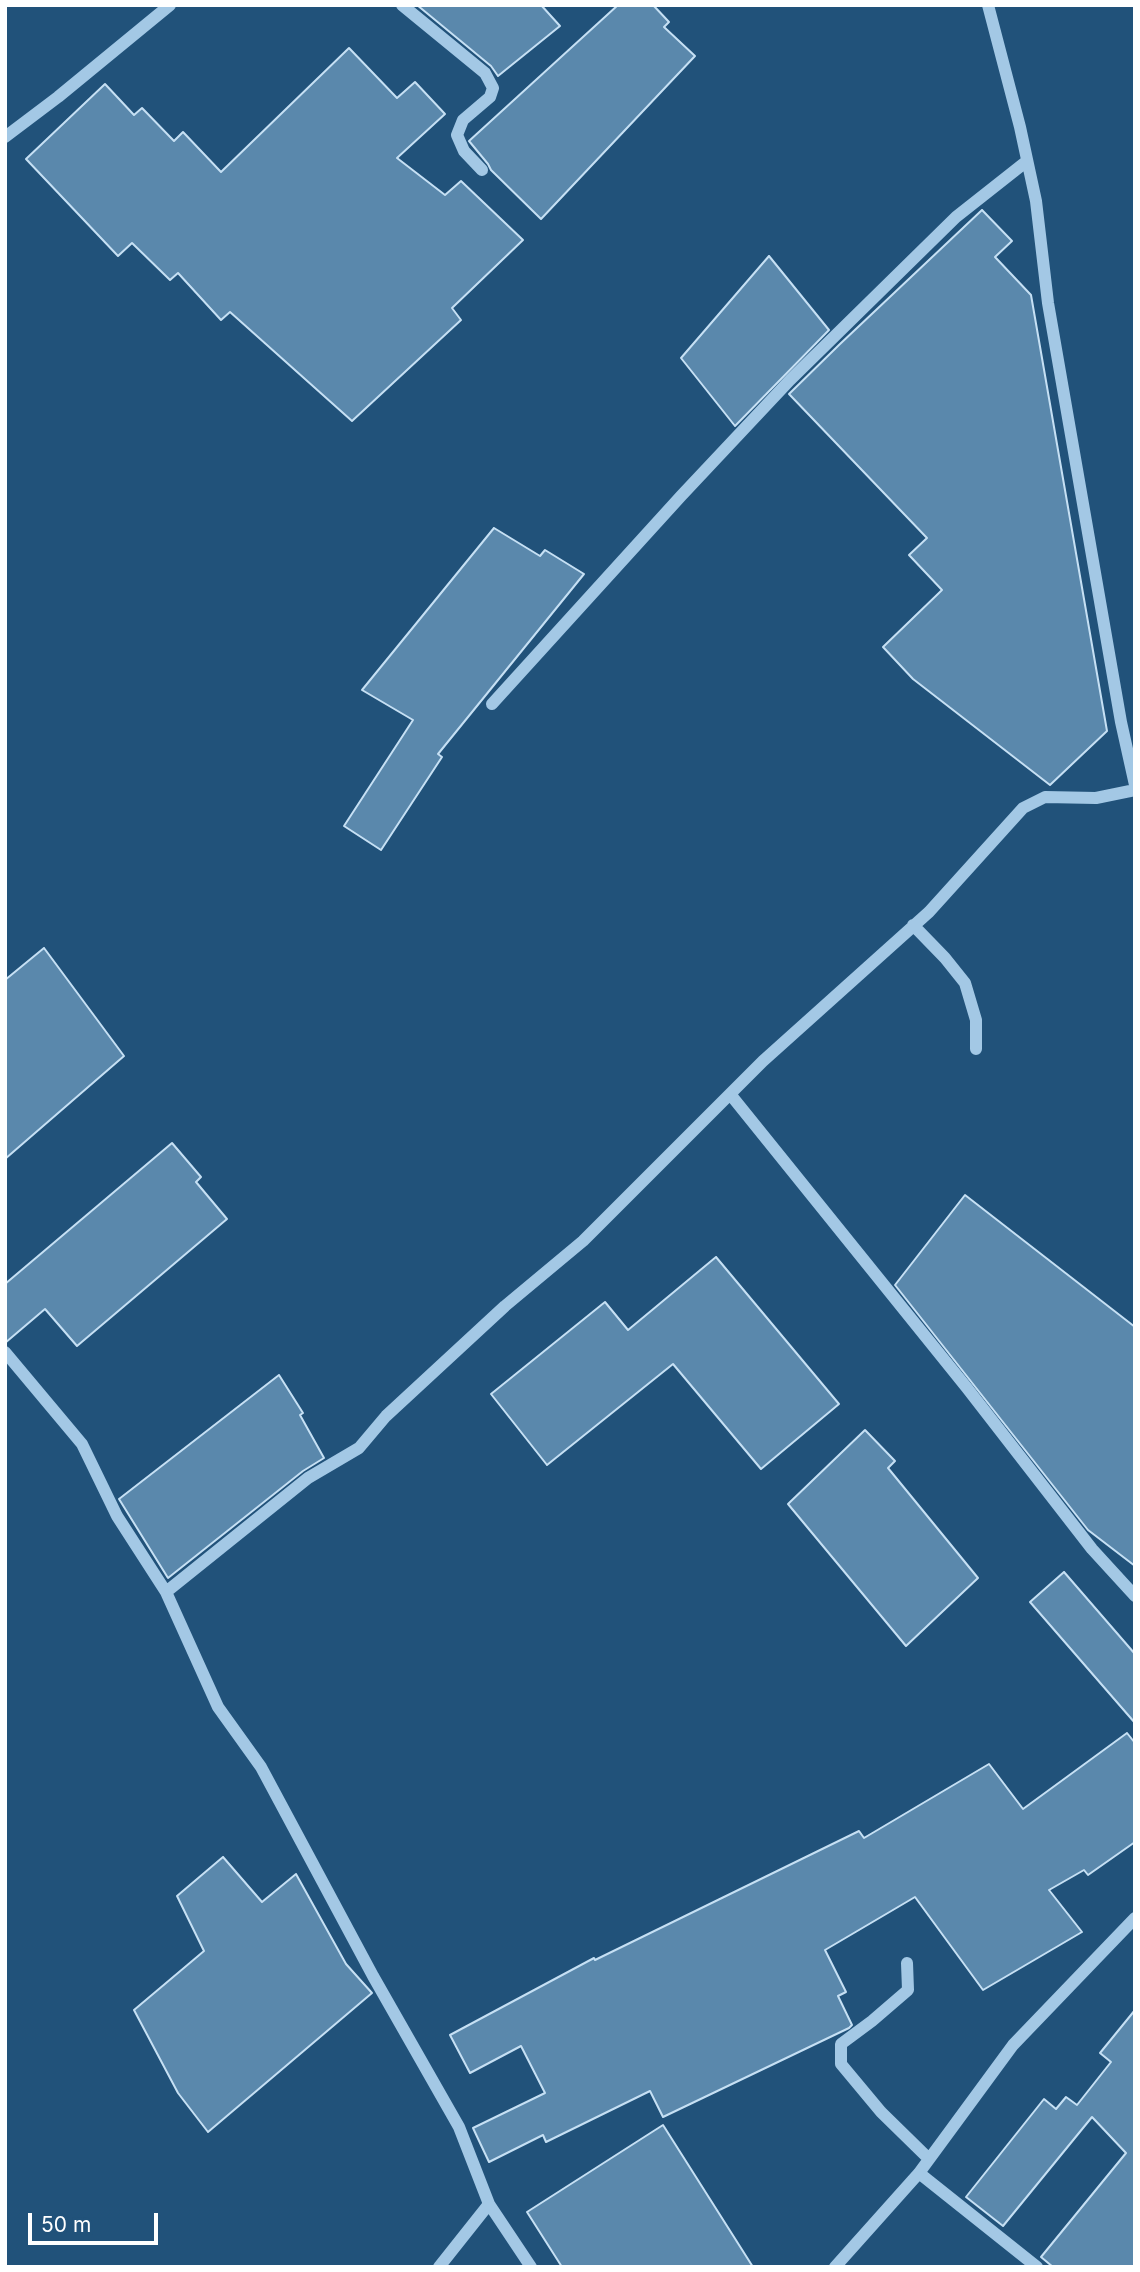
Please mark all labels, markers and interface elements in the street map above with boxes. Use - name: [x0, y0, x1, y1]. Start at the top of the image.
- scale bar: [32, 2198, 161, 2242]
- text: 50 m: [41, 2212, 91, 2237]

